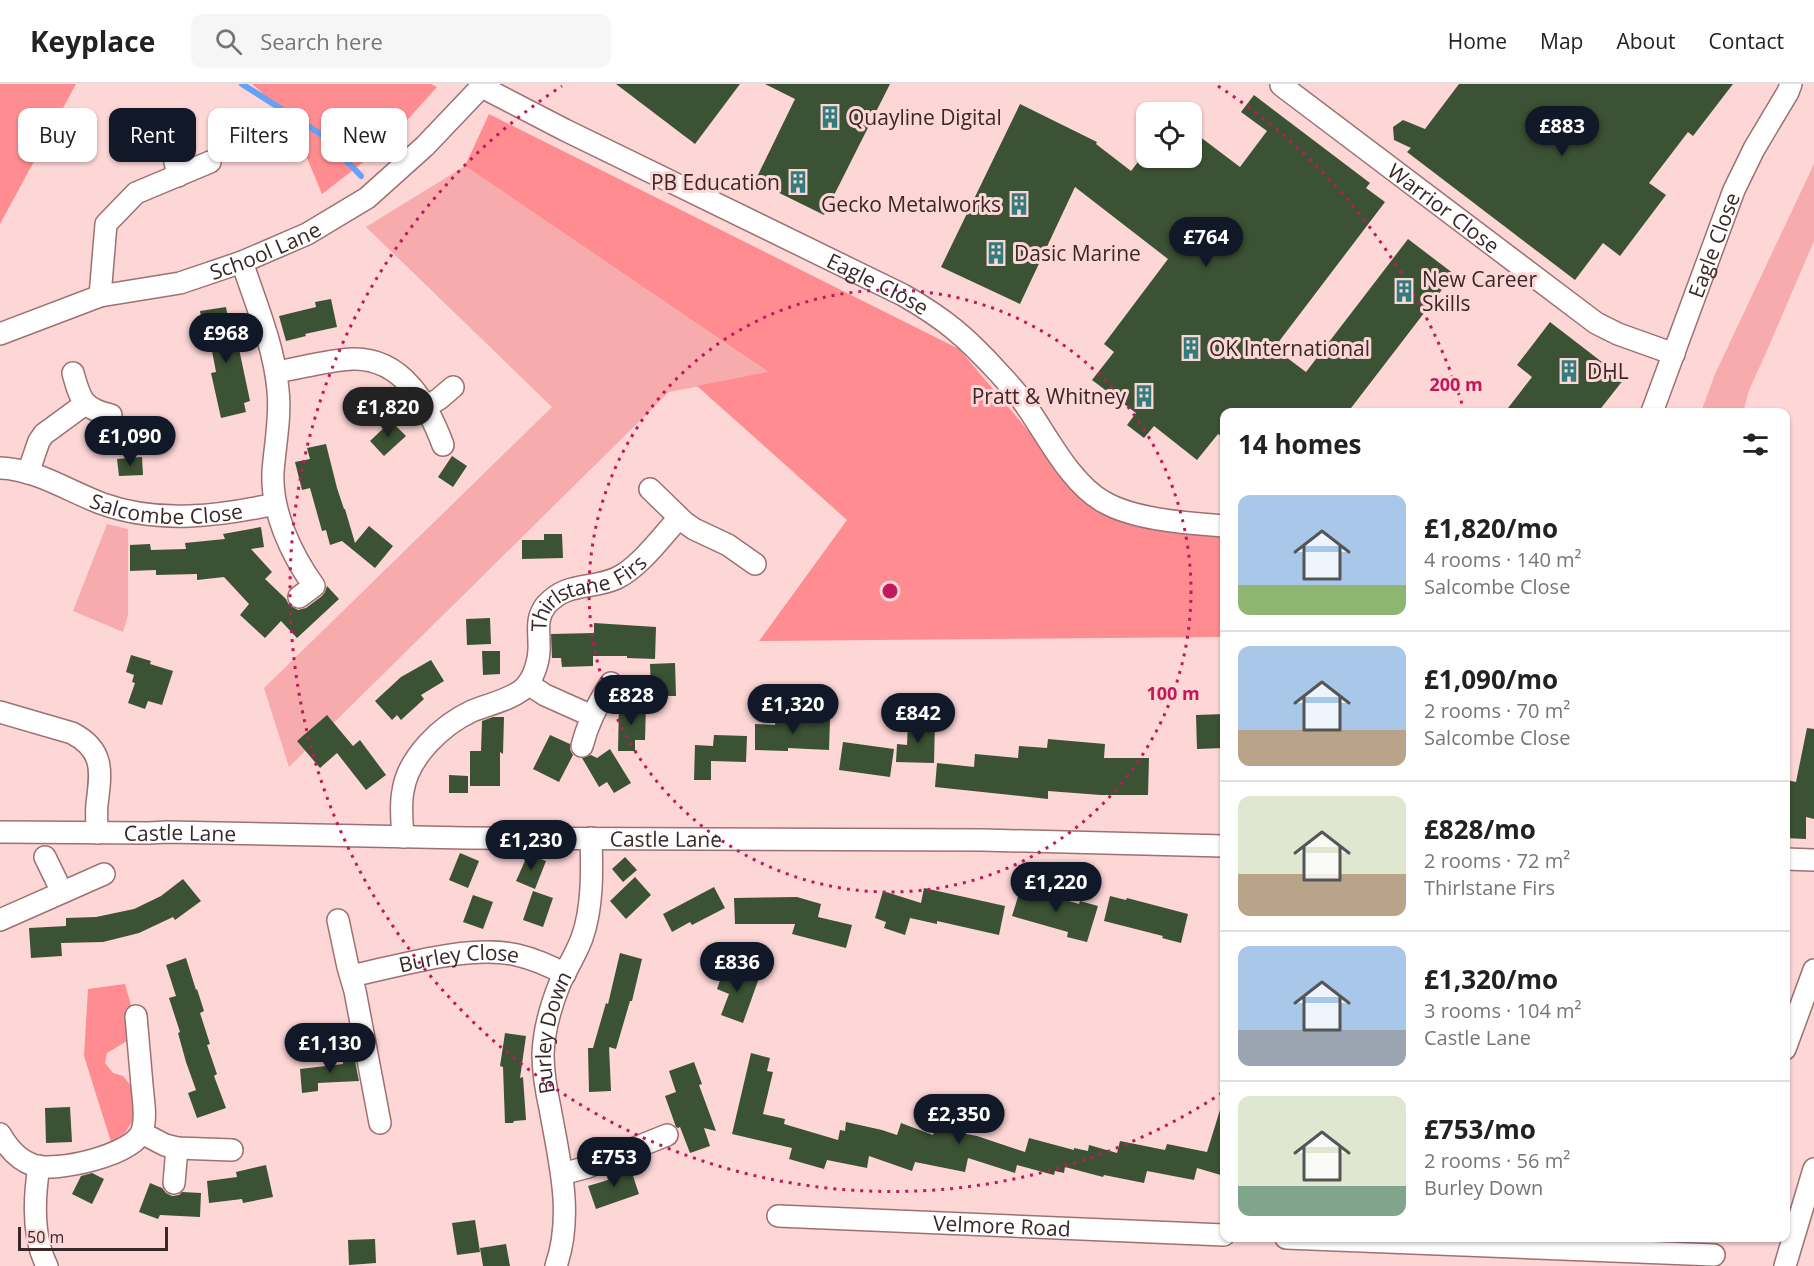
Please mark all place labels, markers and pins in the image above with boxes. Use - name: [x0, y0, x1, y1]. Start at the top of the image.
- place label: Quayline Digital: [848, 103, 1002, 131]
- building icon: Quayline Digital: [817, 104, 843, 130]
- pin: £883: [1526, 106, 1598, 157]
- place label: PB Education: [651, 168, 780, 196]
- building icon: PB Education: [785, 169, 811, 195]
- place label: Gecko Metalworks: [821, 190, 1001, 218]
- building icon: Gecko Metalworks: [1006, 191, 1032, 217]
- pin: £764: [1170, 217, 1242, 268]
- place label: Dasic Marine: [1014, 239, 1141, 267]
- building icon: Dasic Marine: [983, 240, 1009, 266]
- place label: New Career Skills: [1422, 265, 1537, 317]
- building icon: New Career Skills: [1391, 278, 1417, 304]
- pin: £968: [190, 313, 262, 364]
- place label: OK International: [1209, 334, 1370, 362]
- building icon: OK International: [1178, 335, 1204, 361]
- place label: DHL: [1587, 357, 1629, 385]
- building icon: DHL: [1556, 358, 1582, 384]
- place label: Pratt & Whitney: [972, 382, 1126, 410]
- building icon: Pratt & Whitney: [1131, 383, 1157, 409]
- pin: £1,820: [339, 387, 437, 438]
- pin: £1,090: [81, 416, 179, 467]
- centre of rings: [880, 581, 900, 601]
- pin: £828: [595, 675, 667, 726]
- pin: £1,320: [744, 684, 842, 735]
- pin: £842: [882, 693, 954, 744]
- pin: £1,230: [482, 820, 580, 871]
- pin: £1,220: [1007, 862, 1105, 913]
- pin: £836: [701, 942, 773, 993]
- pin: £1,130: [281, 1023, 379, 1074]
- pin: £2,350: [910, 1094, 1008, 1145]
- pin: £753: [578, 1137, 650, 1188]

